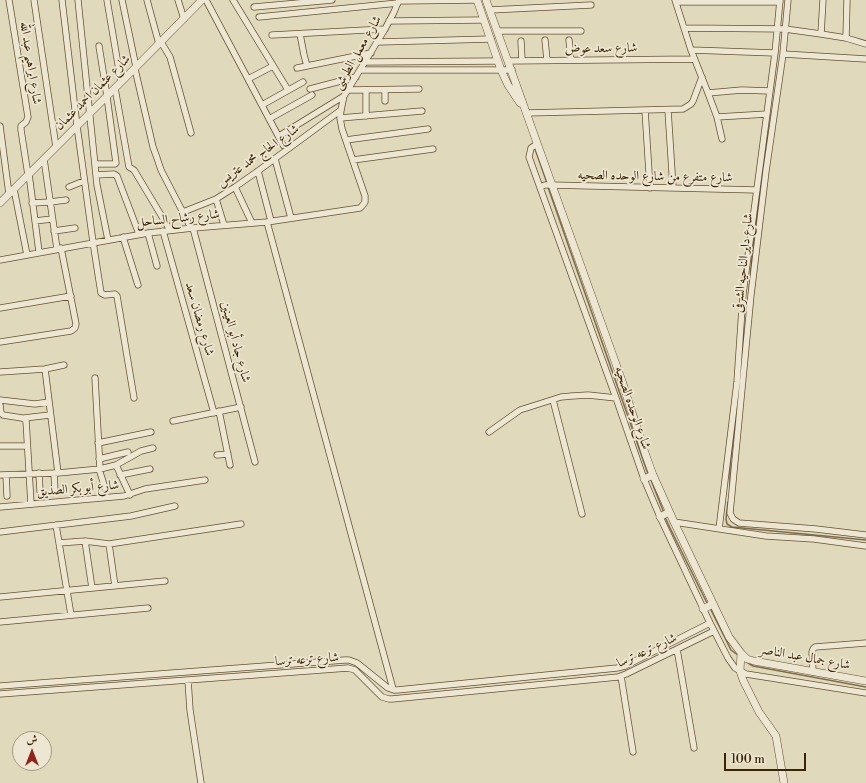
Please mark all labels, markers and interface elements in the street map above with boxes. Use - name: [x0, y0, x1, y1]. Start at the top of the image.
- street label: شارع معمل الطرشى: [331, 13, 385, 93]
- street label: شارع ابراهيم عبد الله: [16, 21, 44, 105]
- street label: شارع سعد عوض: [565, 41, 637, 57]
- street label: شارع عثمان احمد عثمان: [52, 52, 134, 134]
- street label: شارع الحاج محمد عتريس: [214, 122, 302, 190]
- street label: شارع متفرع من شارع الوحده الصحيه: [577, 168, 733, 186]
- street label: شارع رشاح الساحل: [136, 207, 220, 231]
- street label: شارع داير الناحيه الشرقى: [731, 213, 757, 313]
- street label: شارع رمضان سعد: [181, 280, 217, 358]
- street label: شارع جاد أبو العينين: [217, 300, 253, 384]
- street label: شارع الوحده الصحيه: [610, 364, 654, 452]
- street label: شارع أبو بكر الصديق: [36, 478, 120, 500]
- street label: شارع ترعه ترسا: [615, 630, 679, 672]
- street label: شارع جمال عبد الناصر: [758, 642, 852, 674]
- street label: شارع ترعه ترسا: [274, 650, 340, 670]
- north arrow: [12, 731, 52, 771]
- text: ش: [27, 733, 37, 747]
- scale bar: [726, 745, 808, 771]
- text: 100 m: [731, 752, 765, 767]

